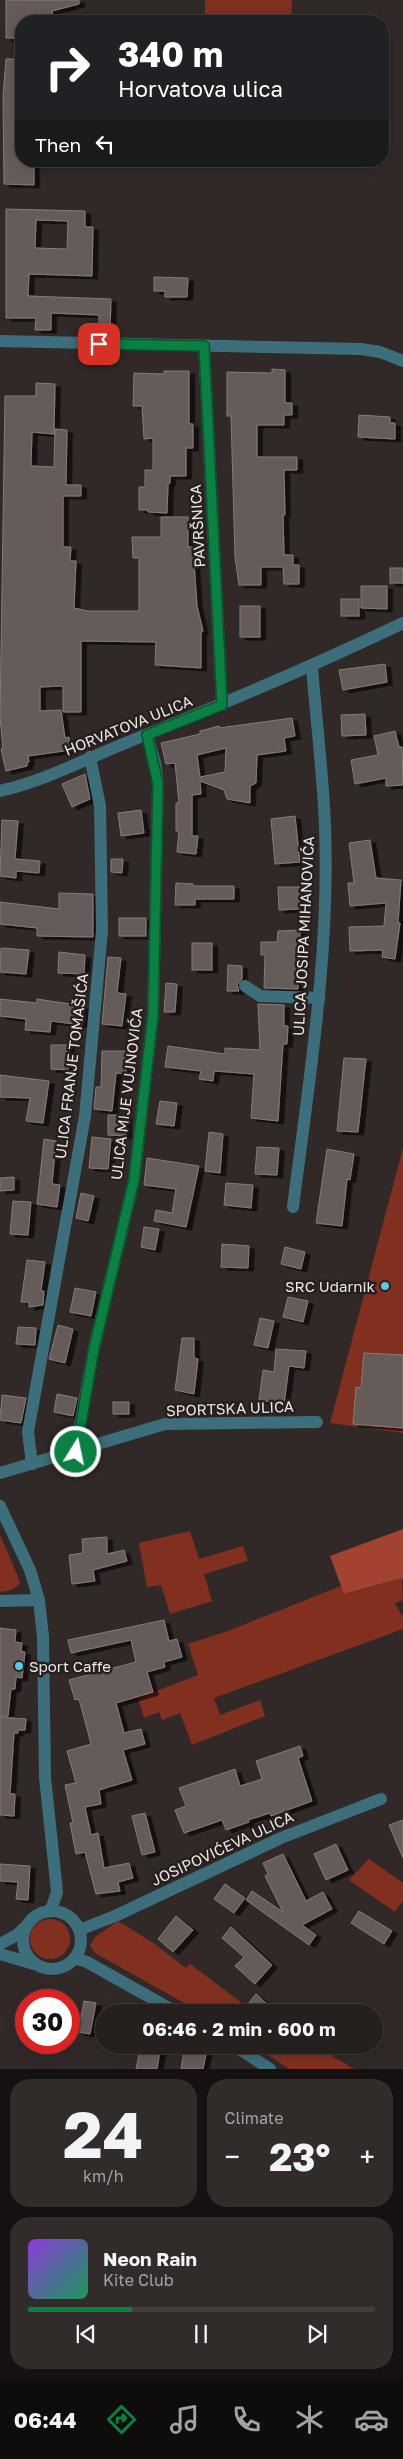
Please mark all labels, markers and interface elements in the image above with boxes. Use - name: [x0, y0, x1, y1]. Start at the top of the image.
- text: 340 m: [118, 33, 223, 75]
- icon: right: [35, 35, 100, 100]
- text: Horvatova ulica: [118, 75, 283, 102]
- icon: left: [91, 130, 119, 158]
- text: Then: [35, 133, 81, 156]
- pin: [78, 323, 120, 365]
- icon: arrive: [85, 330, 113, 358]
- street label: PAVRŠNICA: [186, 484, 208, 568]
- street label: HORVATOVA ULICA: [61, 691, 195, 759]
- street label: ULICA JOSIPA MIHANOVIĆA: [289, 836, 317, 1036]
- street label: ULICA FRANJE TOMAŠIĆA: [51, 972, 91, 1160]
- street label: ULICA MIJE VUJNOVIĆA: [107, 1007, 145, 1181]
- place label: SRC Udarnik: [285, 1277, 376, 1295]
- marker: SRC Udarnik: [379, 1280, 391, 1292]
- street label: SPORTSKA ULICA: [166, 1397, 294, 1419]
- position arrow: [49, 1425, 101, 1477]
- place label: Sport Caffe: [29, 1657, 111, 1675]
- marker: Sport Caffe: [13, 1660, 25, 1672]
- street label: JOSIPOVIĆEVA ULICA: [148, 1807, 296, 1889]
- speed limit sign: 30: [15, 1989, 80, 2054]
- text: 06:46 · 2 min · 600 m: [142, 2017, 336, 2040]
- text: 24: [63, 2094, 143, 2172]
- text: Climate: [225, 2108, 284, 2128]
- text: 23°: [269, 2134, 330, 2179]
- text: −: [225, 2140, 240, 2173]
- text: +: [360, 2140, 375, 2173]
- text: km/h: [83, 2166, 124, 2186]
- text: Neon Rain: [103, 2247, 197, 2270]
- text: Kite Club: [103, 2270, 174, 2290]
- icon: previous: [72, 2320, 100, 2348]
- icon: pause: [187, 2320, 215, 2348]
- icon: next: [303, 2320, 331, 2348]
- icon: directions: [104, 2402, 139, 2437]
- icon: music: [167, 2402, 202, 2437]
- icon: phone: [229, 2402, 264, 2437]
- icon: climate: [292, 2402, 327, 2437]
- icon: car: [354, 2402, 389, 2437]
- text: 06:44: [14, 2406, 77, 2433]

